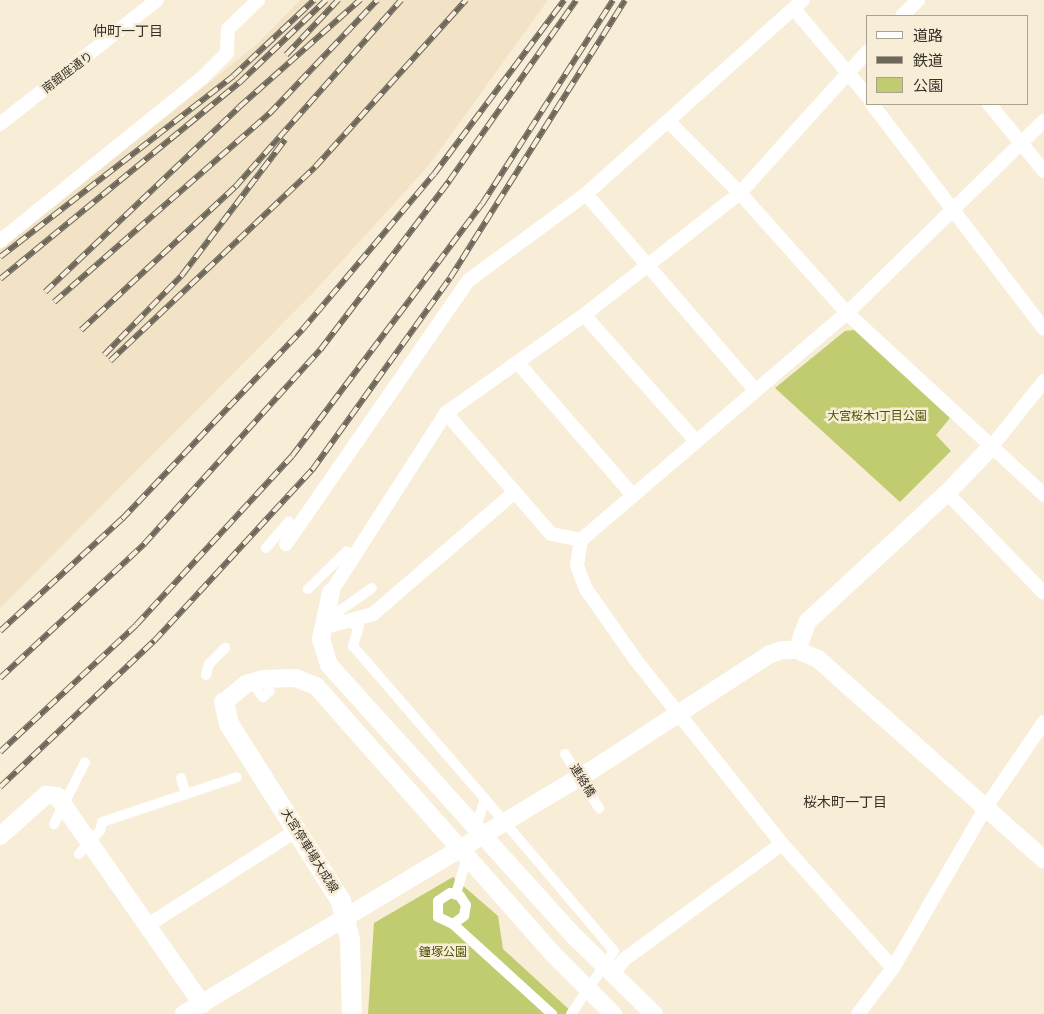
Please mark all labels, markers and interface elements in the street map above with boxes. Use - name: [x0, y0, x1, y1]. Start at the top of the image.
- legend: [866, 15, 1029, 105]
- district label: 仲町一丁目: [93, 23, 163, 39]
- text: 道路: [913, 26, 943, 46]
- street label: 南銀座通り: [40, 49, 96, 97]
- text: 鉄道: [913, 51, 943, 71]
- text: 公園: [913, 76, 943, 96]
- park label: 大宮桜木1丁目公園: [827, 410, 927, 424]
- street label: 連絡橋: [566, 762, 598, 800]
- district label: 桜木町一丁目: [803, 794, 887, 810]
- street label: 大宮停車場大成線: [277, 806, 341, 896]
- park label: 鐘塚公園: [419, 946, 467, 960]

